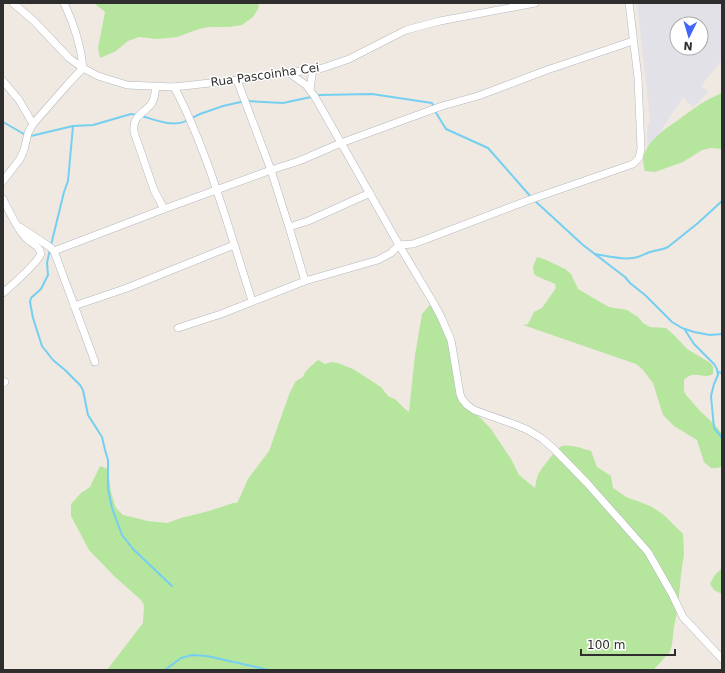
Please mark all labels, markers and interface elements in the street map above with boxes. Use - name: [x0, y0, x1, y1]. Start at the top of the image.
- north arrow: [669, 16, 709, 56]
- text: N: [683, 39, 693, 52]
- street label: Rua Pascoinha Cei: [210, 60, 320, 90]
- scale bar: [581, 631, 675, 657]
- text: 100 m: [587, 638, 625, 652]

